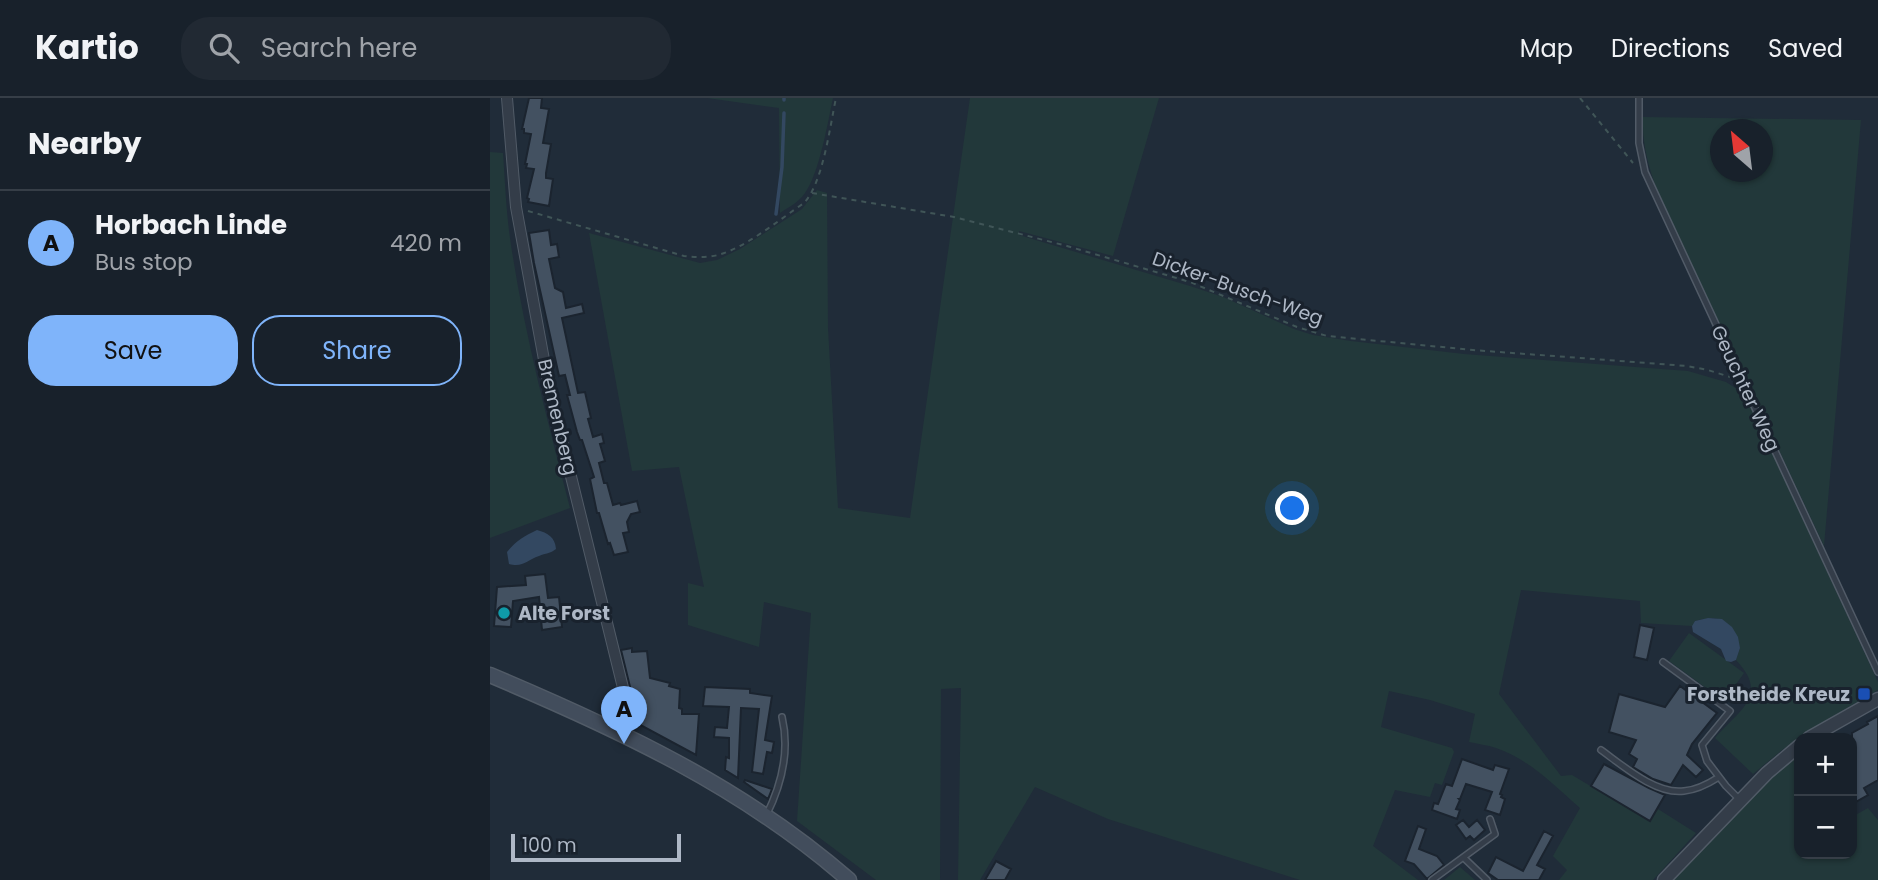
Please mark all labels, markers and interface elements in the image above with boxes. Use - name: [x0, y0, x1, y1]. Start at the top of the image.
- search box: [181, 17, 671, 80]
- text: Kartio: [35, 24, 139, 71]
- icon: search: [205, 29, 243, 67]
- text: Search here: [261, 30, 417, 66]
- text: Map: [1520, 32, 1573, 65]
- text: Directions: [1611, 32, 1730, 65]
- text: Saved: [1768, 32, 1843, 65]
- north arrow: [1710, 119, 1773, 182]
- text: Nearby: [28, 122, 142, 165]
- text: Horbach Linde: [95, 207, 287, 243]
- text: A: [43, 227, 59, 259]
- text: 420 m: [390, 227, 462, 259]
- street label: Dicker-Busch-Weg: [1149, 245, 1327, 332]
- text: Bus stop: [95, 246, 193, 278]
- button: Save: [28, 315, 238, 386]
- button: Share: [252, 315, 462, 386]
- street label: Geuchter Weg: [1704, 321, 1787, 456]
- street label: Bremenberg: [531, 356, 584, 478]
- your location: [1275, 491, 1309, 525]
- place label: Alte Forst: [518, 600, 610, 627]
- marker: Alte Forst: [496, 605, 512, 621]
- place label: Forstheide Kreuz: [1687, 681, 1850, 708]
- pin: A: [601, 686, 647, 744]
- marker: Forstheide Kreuz: [1856, 686, 1872, 702]
- map controls: [1794, 733, 1857, 859]
- button: +: [1794, 733, 1857, 796]
- button: −: [1794, 796, 1857, 859]
- scale bar: [511, 831, 681, 863]
- text: 100 m: [522, 832, 577, 859]

